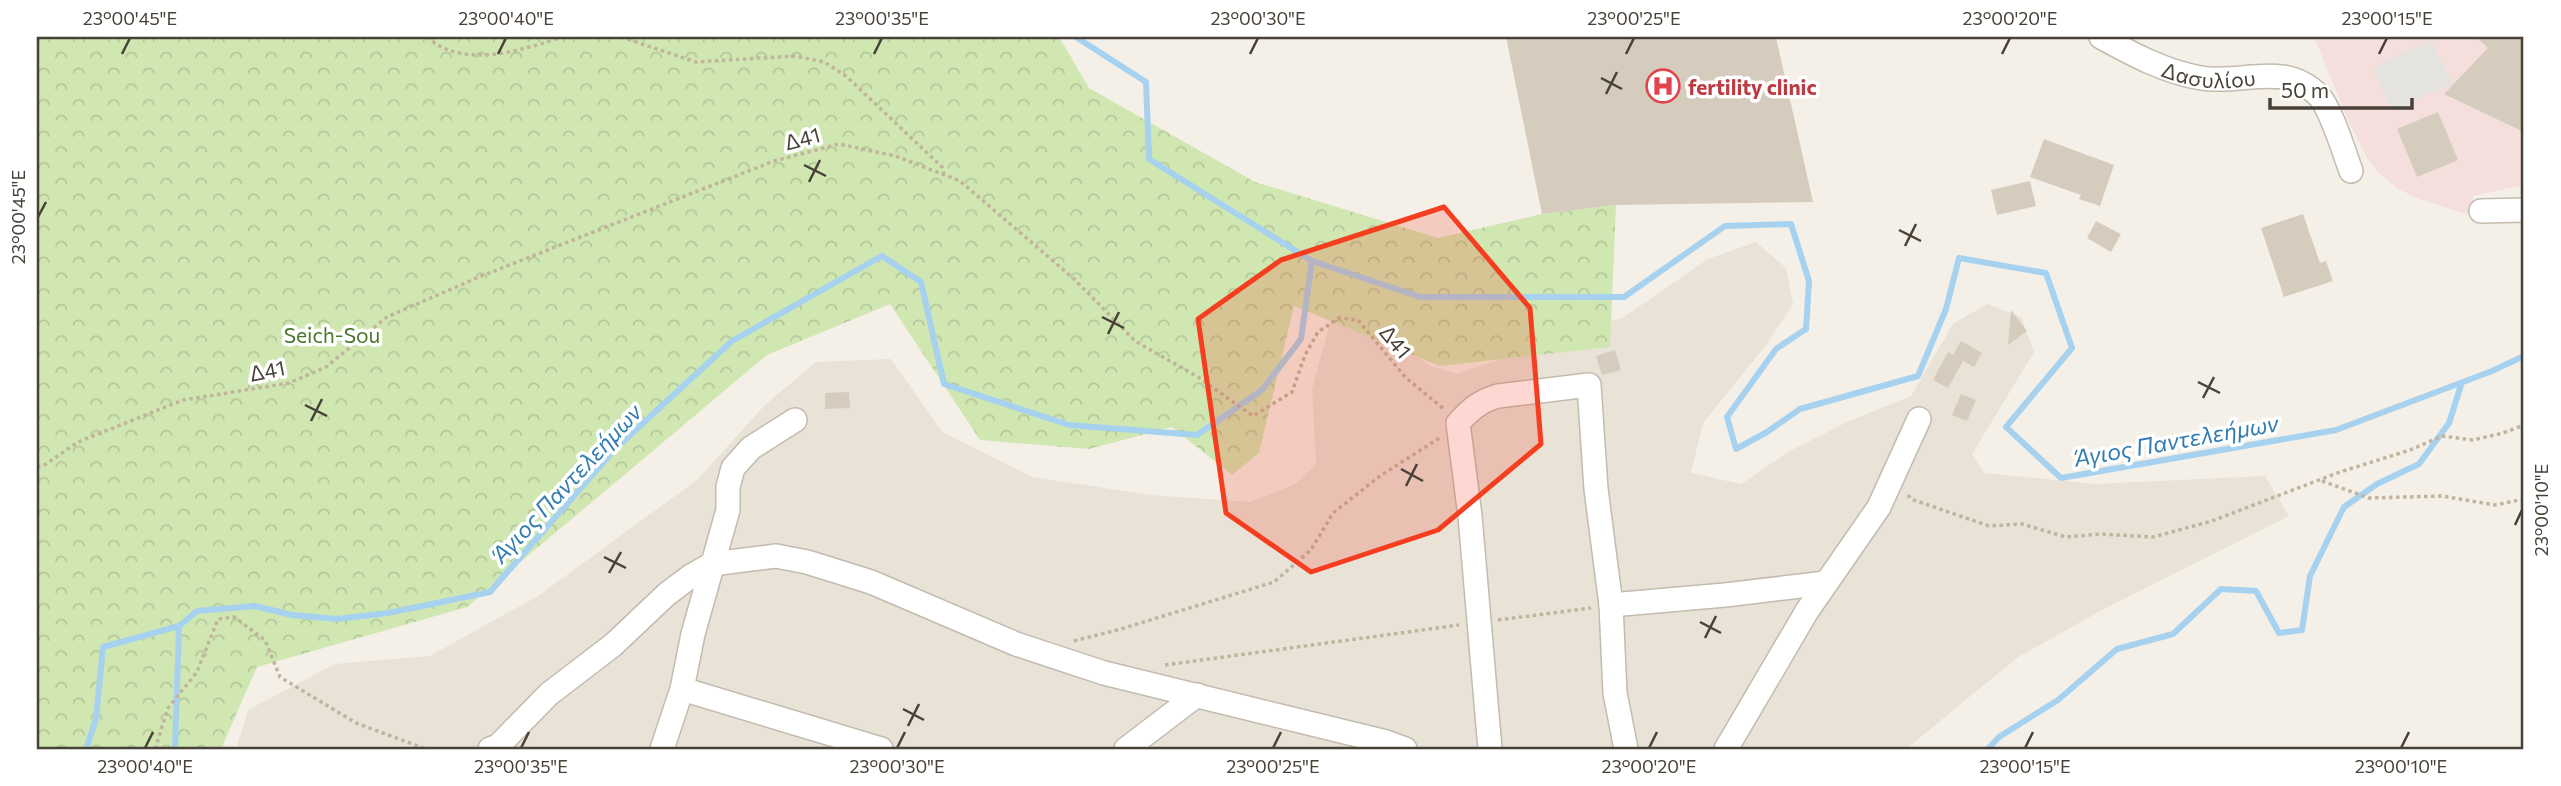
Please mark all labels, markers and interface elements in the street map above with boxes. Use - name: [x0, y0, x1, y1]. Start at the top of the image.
- text: 23°00'45"E: [83, 7, 177, 29]
- text: 23°00'40"E: [458, 7, 554, 29]
- text: 23°00'35"E: [835, 7, 929, 29]
- text: 23°00'30"E: [1210, 7, 1306, 29]
- text: 23°00'25"E: [1587, 7, 1681, 29]
- text: 23°00'20"E: [1963, 7, 2057, 29]
- text: 23°00'15"E: [2341, 7, 2433, 29]
- street label: Δασυλίου: [2159, 56, 2256, 92]
- scale bar: [2270, 66, 2412, 110]
- hospital icon: fertility clinic: [1644, 67, 1682, 105]
- place label: fertility clinic: [1688, 74, 1817, 99]
- text: 50 m: [2281, 77, 2329, 102]
- street label: Δ41: [781, 121, 823, 155]
- text: 23°00'45"E: [7, 170, 29, 264]
- street label: Δ41: [1375, 319, 1417, 363]
- park label: Seich-Sou: [284, 322, 380, 347]
- street label: Δ41: [247, 354, 287, 386]
- water label: Άγιος Παντελεήμων: [485, 397, 648, 569]
- water label: Άγιος Παντελεήμων: [2071, 408, 2282, 472]
- text: 23°00'10"E: [2530, 464, 2552, 556]
- text: 23°00'40"E: [97, 755, 193, 777]
- text: 23°00'35"E: [474, 755, 568, 777]
- text: 23°00'30"E: [849, 755, 945, 777]
- text: 23°00'25"E: [1226, 755, 1320, 777]
- text: 23°00'20"E: [1602, 755, 1696, 777]
- text: 23°00'15"E: [1979, 755, 2071, 777]
- text: 23°00'10"E: [2355, 755, 2447, 777]

